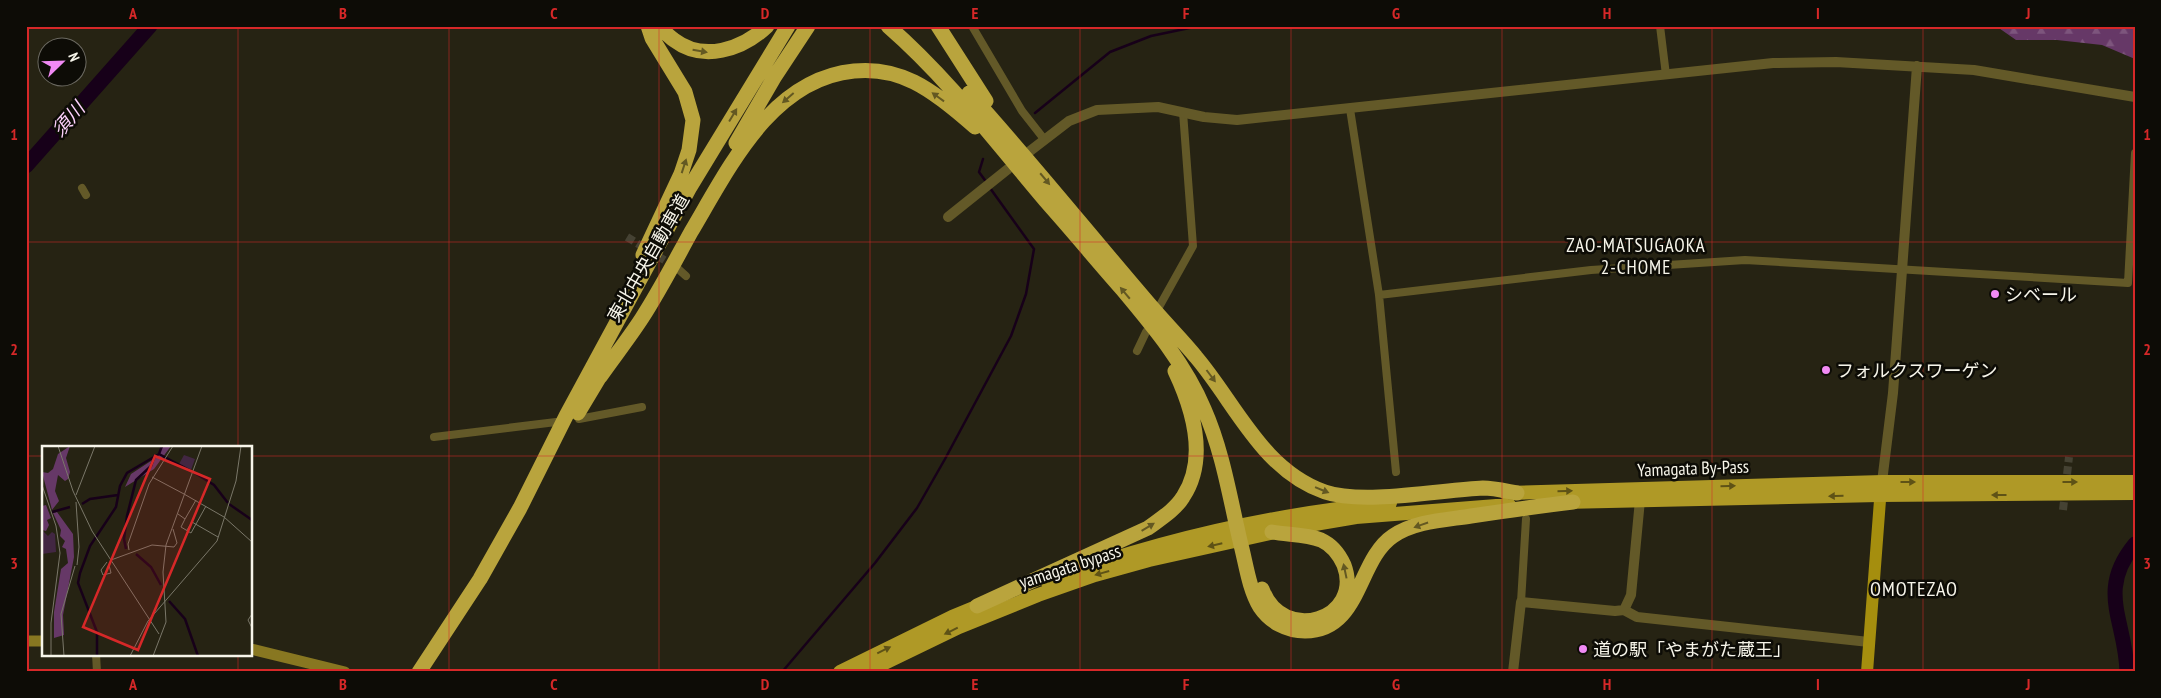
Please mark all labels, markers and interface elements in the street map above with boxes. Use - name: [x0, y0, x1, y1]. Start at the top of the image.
- text: A: [128, 3, 138, 23]
- text: B: [339, 3, 347, 23]
- text: C: [550, 3, 558, 23]
- text: D: [761, 3, 770, 23]
- text: E: [972, 3, 979, 23]
- text: F: [1183, 3, 1190, 23]
- text: G: [1392, 3, 1400, 23]
- text: H: [1603, 3, 1611, 23]
- text: I: [1816, 3, 1820, 23]
- text: J: [2025, 3, 2030, 23]
- north arrow: [38, 38, 88, 88]
- one-way arrow: [693, 47, 709, 55]
- text: N: [64, 50, 84, 64]
- one-way arrow: [782, 92, 794, 104]
- one-way arrow: [931, 92, 945, 102]
- water label: 須川: [46, 95, 91, 141]
- one-way arrow: [728, 109, 737, 122]
- text: 1: [10, 124, 18, 144]
- text: 1: [2143, 124, 2151, 144]
- one-way arrow: [680, 159, 688, 174]
- one-way arrow: [1039, 172, 1050, 185]
- street label: 東北中央自動車道: [602, 190, 694, 326]
- district label: ZAO-MATSUGAOKA 2-CHOME: [1566, 233, 1706, 279]
- place label: シベール: [2005, 283, 2077, 306]
- one-way arrow: [1119, 288, 1131, 300]
- marker: シベール: [1989, 288, 2001, 300]
- text: 2: [10, 339, 18, 359]
- text: 2: [2143, 339, 2151, 359]
- place label: フォルクスワーゲン: [1836, 359, 1997, 382]
- marker: フォルクスワーゲン: [1820, 364, 1832, 376]
- one-way arrow: [1205, 369, 1216, 382]
- inset map: [42, 446, 252, 656]
- street label: Yamagata By-Pass: [1637, 455, 1749, 481]
- one-way arrow: [1900, 478, 1916, 486]
- one-way arrow: [2063, 478, 2079, 486]
- one-way arrow: [1720, 482, 1736, 490]
- one-way arrow: [1315, 486, 1329, 494]
- one-way arrow: [1558, 486, 1574, 494]
- one-way arrow: [1990, 491, 2006, 499]
- one-way arrow: [1828, 492, 1844, 500]
- one-way arrow: [1413, 521, 1428, 529]
- one-way arrow: [1142, 522, 1155, 531]
- street label: yamagata bypass: [1016, 539, 1124, 593]
- one-way arrow: [1208, 541, 1223, 549]
- text: 3: [10, 553, 18, 573]
- text: 3: [2143, 553, 2151, 573]
- one-way arrow: [1341, 564, 1349, 579]
- one-way arrow: [1095, 569, 1110, 577]
- district label: OMOTEZAO: [1870, 576, 1958, 602]
- one-way arrow: [943, 627, 958, 635]
- place label: 道の駅「やまがた蔵王」: [1593, 638, 1791, 661]
- marker: 道の駅「やまがた蔵王」: [1577, 643, 1589, 655]
- one-way arrow: [877, 646, 891, 654]
- text: A: [128, 674, 138, 694]
- text: B: [339, 674, 347, 694]
- text: C: [550, 674, 558, 694]
- text: D: [761, 674, 770, 694]
- text: E: [972, 674, 979, 694]
- text: F: [1183, 674, 1190, 694]
- text: G: [1392, 674, 1400, 694]
- text: H: [1603, 674, 1611, 694]
- text: I: [1816, 674, 1820, 694]
- text: J: [2025, 674, 2030, 694]

